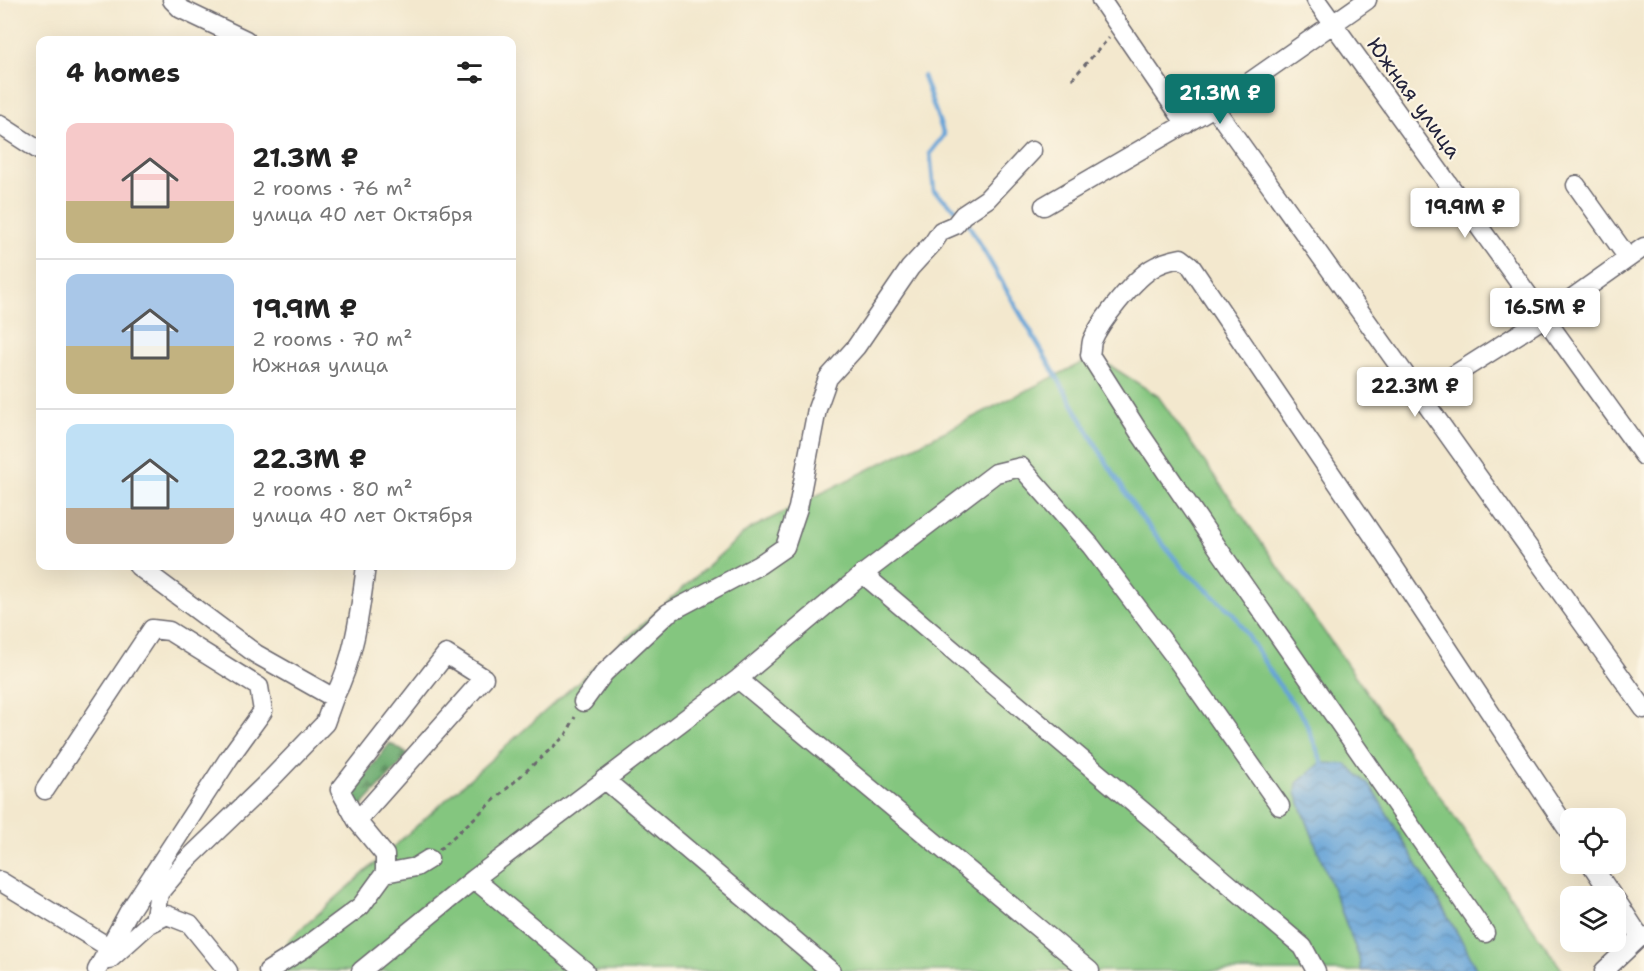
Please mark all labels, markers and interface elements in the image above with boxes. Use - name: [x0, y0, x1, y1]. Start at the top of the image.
- street label: Южная улица: [1361, 32, 1467, 164]
- text: 4 homes: [66, 55, 180, 90]
- icon: filters: [453, 56, 486, 89]
- pin: 21.3M ₽: [1165, 74, 1275, 125]
- text: 21.3M ₽: [1179, 80, 1261, 106]
- text: 21.3M ₽: [252, 140, 359, 175]
- icon: home: [114, 147, 186, 219]
- text: 2 rooms · 76 m²: [252, 175, 412, 201]
- pin: 19.9M ₽: [1410, 188, 1520, 239]
- text: 19.9M ₽: [1424, 194, 1506, 220]
- text: улица 40 лет Октября: [252, 201, 473, 227]
- pin: 16.5M ₽: [1490, 288, 1600, 339]
- text: 19.9M ₽: [252, 291, 358, 326]
- text: 16.5M ₽: [1504, 294, 1586, 320]
- icon: home: [114, 298, 186, 370]
- text: 2 rooms · 70 m²: [252, 326, 413, 352]
- text: Южная улица: [252, 352, 388, 378]
- pin: 22.3M ₽: [1360, 367, 1470, 418]
- text: 22.3M ₽: [1371, 373, 1459, 399]
- text: 22.3M ₽: [252, 441, 367, 476]
- icon: home: [114, 448, 186, 520]
- text: 2 rooms · 80 m²: [252, 476, 413, 502]
- text: улица 40 лет Октября: [252, 502, 473, 528]
- map controls: [1560, 808, 1626, 952]
- button: locate: [1560, 808, 1626, 874]
- button: layers: [1560, 886, 1626, 952]

